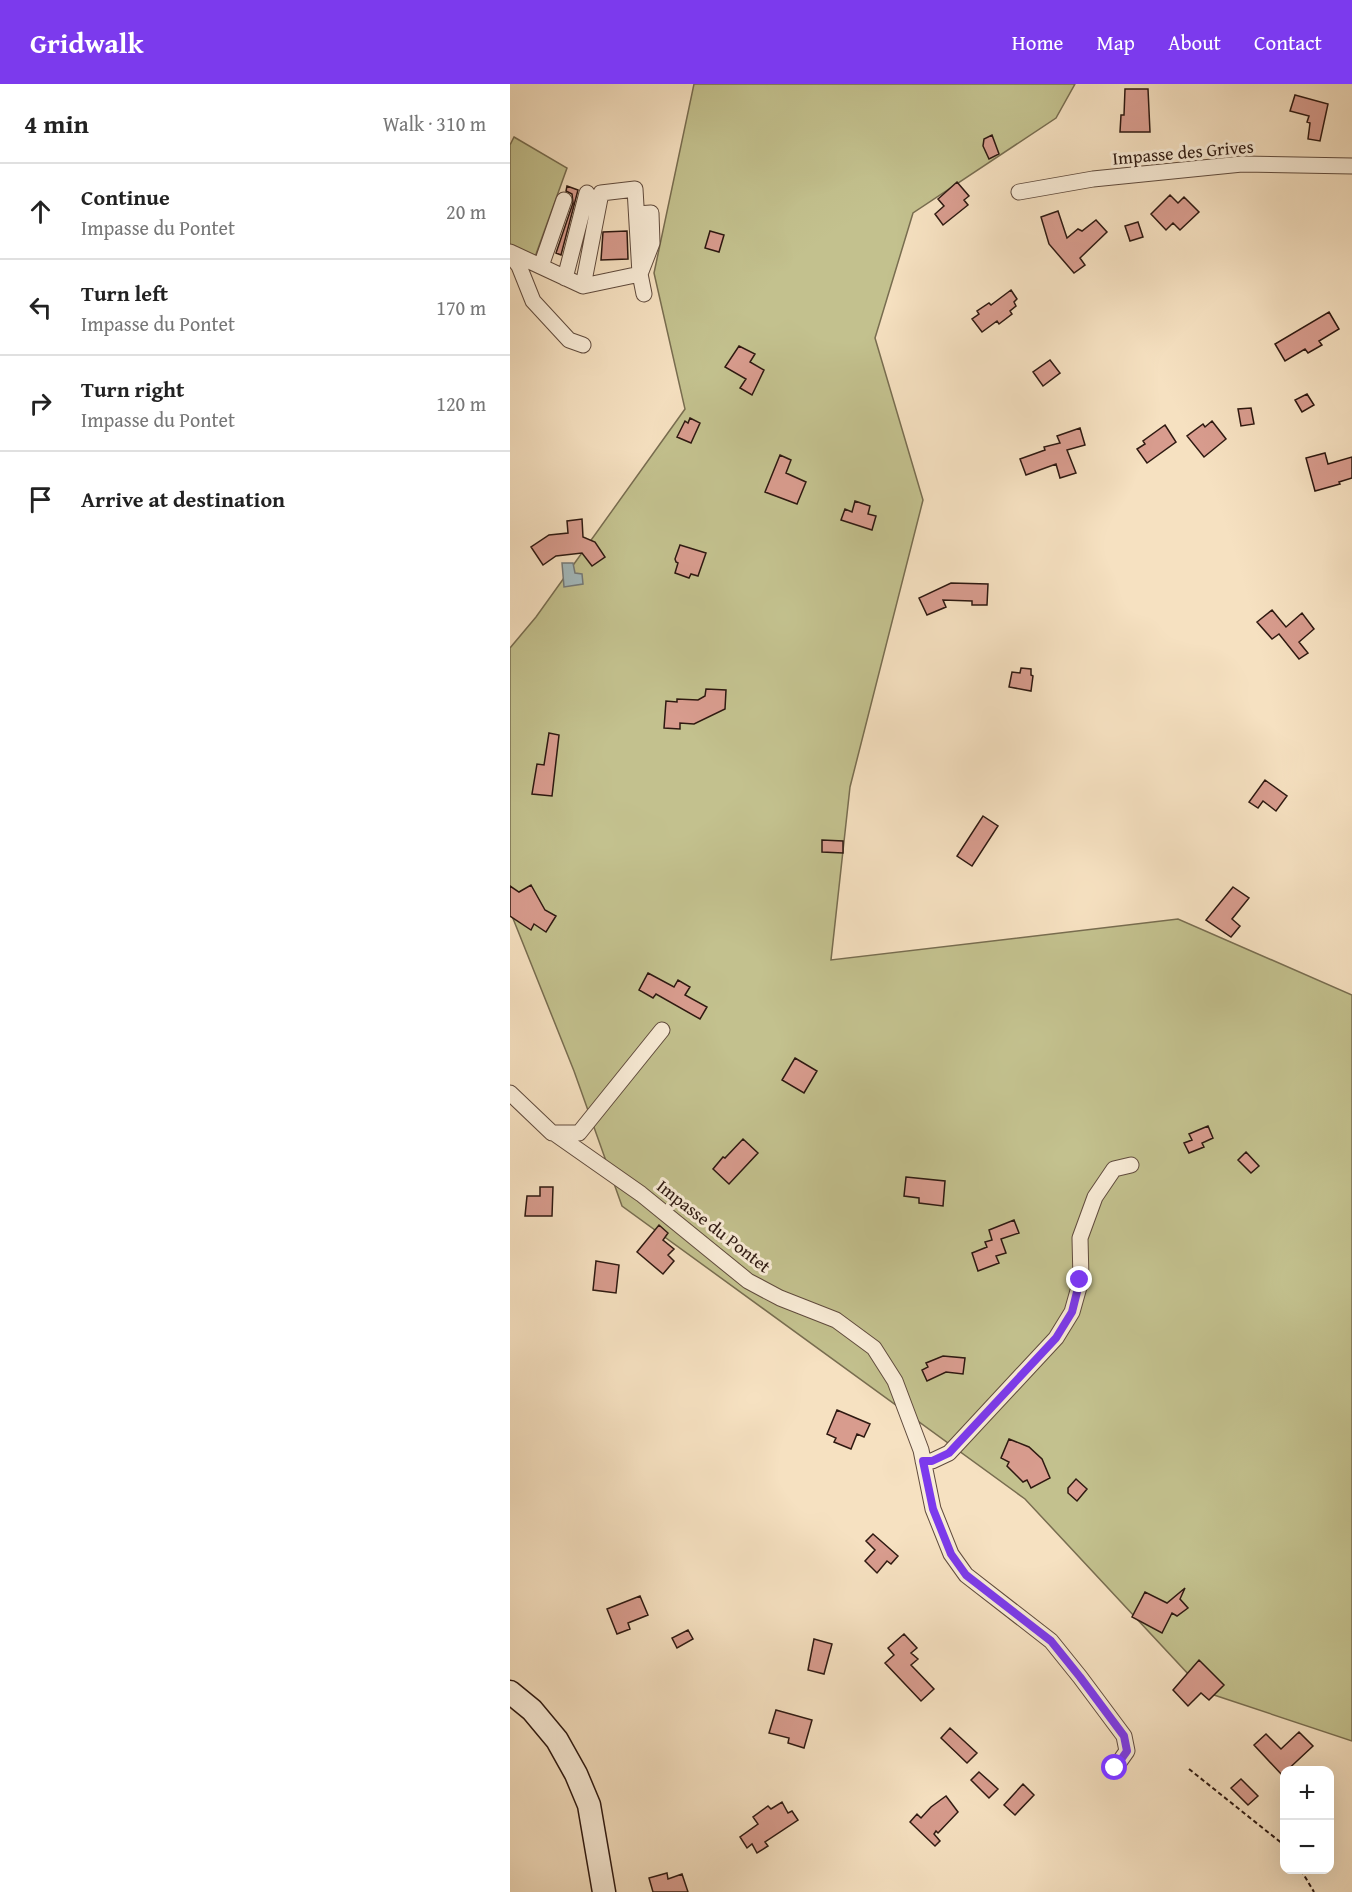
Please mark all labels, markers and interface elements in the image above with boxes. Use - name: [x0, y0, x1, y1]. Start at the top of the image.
- text: Gridwalk: [30, 22, 143, 63]
- text: Home: [1012, 27, 1063, 58]
- text: Map: [1096, 27, 1135, 58]
- text: About: [1168, 27, 1221, 58]
- text: Contact: [1254, 27, 1322, 58]
- text: 4 min: [24, 104, 89, 143]
- text: Walk · 310 m: [383, 109, 486, 138]
- street label: Impasse des Grives: [1111, 132, 1255, 172]
- text: Continue: [81, 181, 170, 213]
- icon: ahead: [24, 195, 57, 228]
- text: 20 m: [446, 197, 486, 226]
- text: Impasse du Pontet: [81, 213, 235, 242]
- text: Turn left: [81, 277, 168, 309]
- icon: left: [24, 291, 57, 324]
- text: 170 m: [436, 293, 486, 322]
- text: Impasse du Pontet: [81, 309, 235, 338]
- text: Turn right: [81, 373, 184, 405]
- icon: right: [24, 387, 57, 420]
- text: 120 m: [436, 389, 486, 418]
- text: Impasse du Pontet: [81, 405, 235, 434]
- icon: arrive: [24, 483, 57, 516]
- text: Arrive at destination: [81, 483, 285, 515]
- street label: Impasse du Pontet: [651, 1173, 777, 1280]
- route end: [1066, 1266, 1092, 1292]
- route start: [1101, 1754, 1127, 1780]
- map controls: [1280, 1766, 1334, 1874]
- button: +: [1280, 1766, 1334, 1820]
- button: −: [1280, 1820, 1334, 1874]

